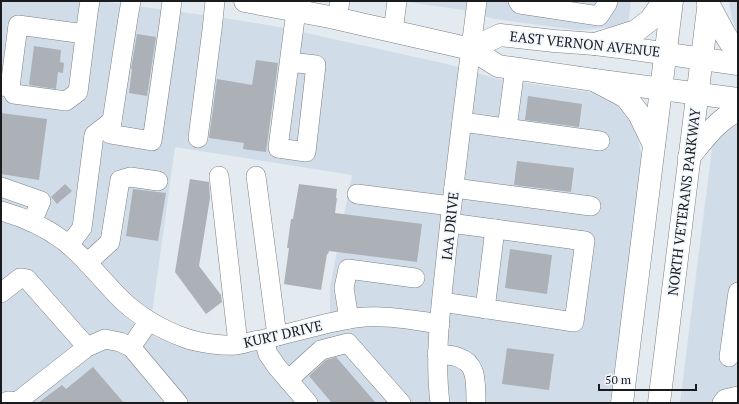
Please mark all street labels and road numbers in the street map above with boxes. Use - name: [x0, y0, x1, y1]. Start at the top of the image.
- street label: EAST VERNON AVENUE: [509, 26, 661, 61]
- street label: NORTH VETERANS PARKWAY: [663, 106, 705, 297]
- street label: IAA DRIVE: [436, 191, 463, 261]
- street label: KURT DRIVE: [242, 315, 324, 352]

